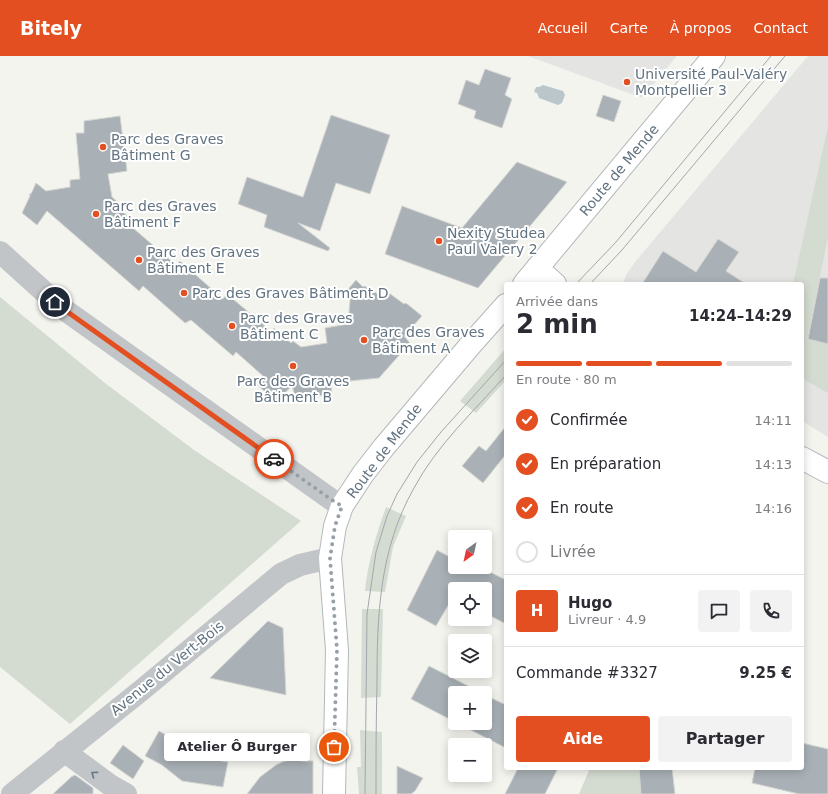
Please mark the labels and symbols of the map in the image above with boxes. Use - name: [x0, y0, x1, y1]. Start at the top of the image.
- place label: Université Paul-Valéry Montpellier 3: [635, 66, 787, 98]
- marker: Université Paul-Valéry Montpellier 3: [622, 77, 632, 87]
- street label: Route de Mende: [576, 121, 662, 219]
- place label: Parc des Graves Bâtiment G: [111, 131, 224, 163]
- marker: Parc des Graves Bâtiment G: [98, 142, 108, 152]
- place label: Parc des Graves Bâtiment F: [104, 198, 217, 230]
- marker: Parc des Graves Bâtiment F: [91, 209, 101, 219]
- place label: Nexity Studea Paul Valery 2: [447, 225, 546, 257]
- marker: Nexity Studea Paul Valery 2: [434, 236, 444, 246]
- place label: Parc des Graves Bâtiment E: [147, 244, 260, 276]
- marker: Parc des Graves Bâtiment E: [134, 255, 144, 265]
- pin: [38, 285, 72, 319]
- place label: Parc des Graves Bâtiment D: [192, 285, 388, 301]
- marker: Parc des Graves Bâtiment D: [179, 288, 189, 298]
- place label: Parc des Graves Bâtiment C: [240, 310, 353, 342]
- marker: Parc des Graves Bâtiment C: [227, 321, 237, 331]
- place label: Parc des Graves Bâtiment A: [372, 324, 485, 356]
- marker: Parc des Graves Bâtiment A: [359, 335, 369, 345]
- marker: Parc des Graves Bâtiment B: [288, 361, 298, 371]
- place label: Parc des Graves Bâtiment B: [237, 373, 349, 405]
- street label: Route de Mende: [343, 401, 425, 501]
- courier: [254, 439, 294, 479]
- north arrow: [448, 530, 492, 574]
- street label: Avenue du Vert-Bois: [107, 617, 227, 719]
- pin: [317, 730, 351, 764]
- callout: Atelier Ô Burger: [164, 733, 310, 761]
- one-way arrow: [92, 771, 99, 778]

